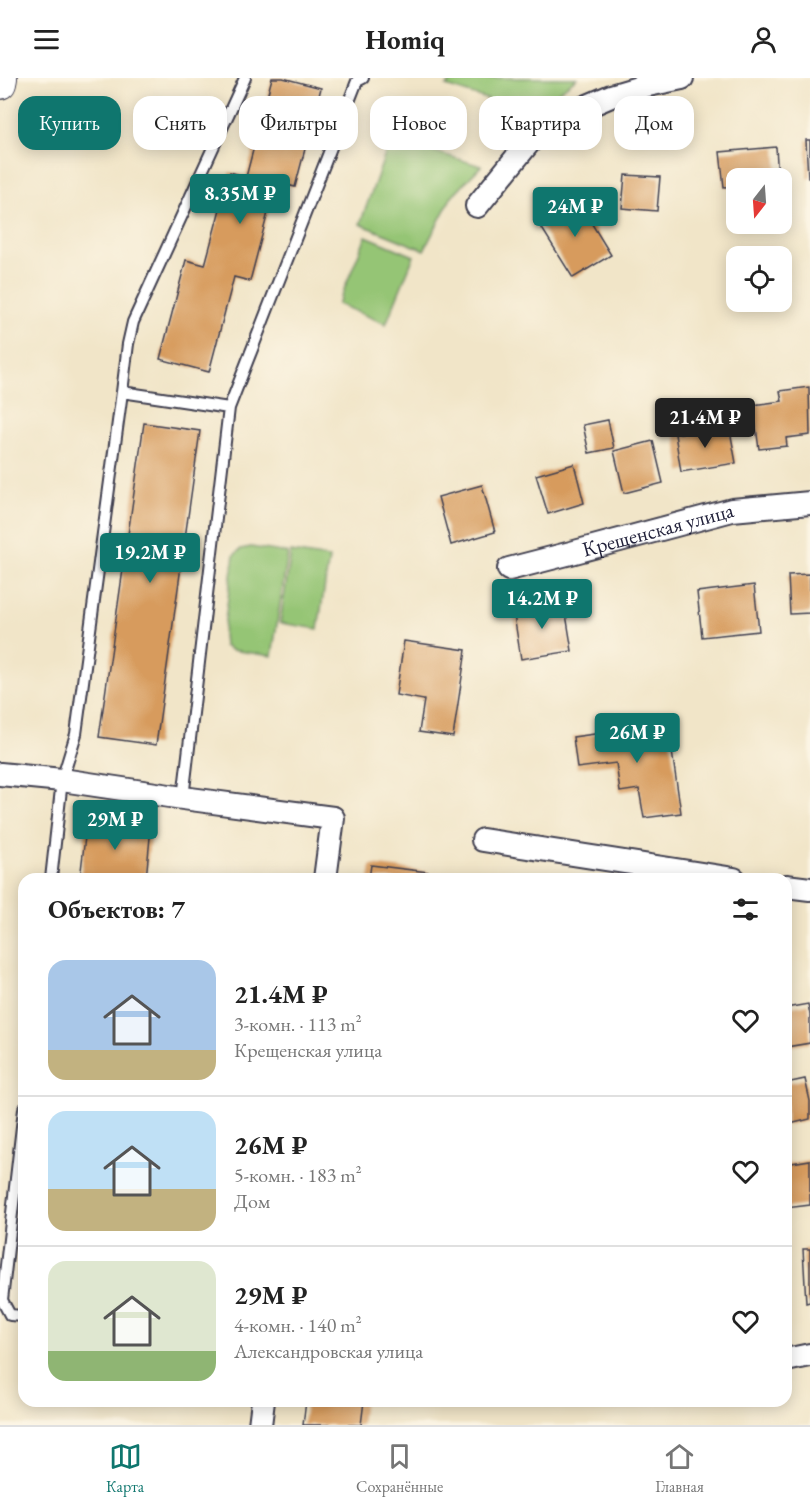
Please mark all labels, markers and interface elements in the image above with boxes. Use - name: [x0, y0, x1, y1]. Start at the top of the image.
- text: Homiq: [365, 22, 445, 57]
- icon: menu: [30, 23, 63, 56]
- icon: person: [747, 23, 780, 56]
- chip: Купить: [18, 96, 121, 150]
- chip: Снять: [133, 96, 227, 150]
- chip: Фильтры: [239, 96, 358, 150]
- chip: Новое: [370, 96, 467, 150]
- chip: Квартира: [479, 96, 602, 150]
- chip: Дом: [614, 96, 694, 150]
- north arrow: [726, 168, 792, 234]
- map controls: [726, 168, 792, 312]
- pin: 8.35M ₽: [185, 174, 295, 225]
- text: 8.35M ₽: [204, 180, 276, 206]
- pin: 24M ₽: [533, 187, 617, 238]
- text: 24M ₽: [547, 193, 603, 219]
- button: locate: [726, 246, 792, 312]
- pin: 21.4M ₽: [650, 398, 760, 449]
- text: 21.4M ₽: [669, 404, 741, 430]
- street label: Крещенская улица: [579, 496, 737, 562]
- pin: 19.2M ₽: [95, 533, 205, 584]
- text: 19.2M ₽: [114, 539, 186, 565]
- pin: 14.2M ₽: [487, 579, 597, 630]
- text: 14.2M ₽: [506, 585, 578, 611]
- pin: 26M ₽: [595, 713, 679, 764]
- text: 26M ₽: [609, 719, 665, 745]
- pin: 29M ₽: [73, 800, 157, 851]
- text: 29M ₽: [87, 806, 143, 832]
- text: Объектов: 7: [48, 892, 185, 926]
- icon: filters: [729, 893, 762, 926]
- text: 21.4M ₽: [234, 977, 328, 1011]
- icon: home: [96, 984, 168, 1056]
- icon: heart: [729, 1004, 762, 1037]
- text: 3-комн. · 113 m²: [234, 1011, 362, 1037]
- text: Крещенская улица: [234, 1037, 382, 1063]
- text: 26M ₽: [234, 1128, 308, 1162]
- icon: home: [96, 1135, 168, 1207]
- icon: heart: [729, 1155, 762, 1188]
- text: 5-комн. · 183 m²: [234, 1162, 362, 1188]
- text: Дом: [234, 1188, 270, 1214]
- text: 29M ₽: [234, 1278, 308, 1312]
- icon: home: [96, 1285, 168, 1357]
- icon: heart: [729, 1305, 762, 1338]
- text: 4-комн. · 140 m²: [234, 1312, 362, 1338]
- text: Александровская улица: [234, 1338, 423, 1364]
- tab: Карта: [106, 1440, 144, 1497]
- tab: Сохранённые: [356, 1440, 443, 1497]
- tab: Главная: [655, 1440, 704, 1497]

